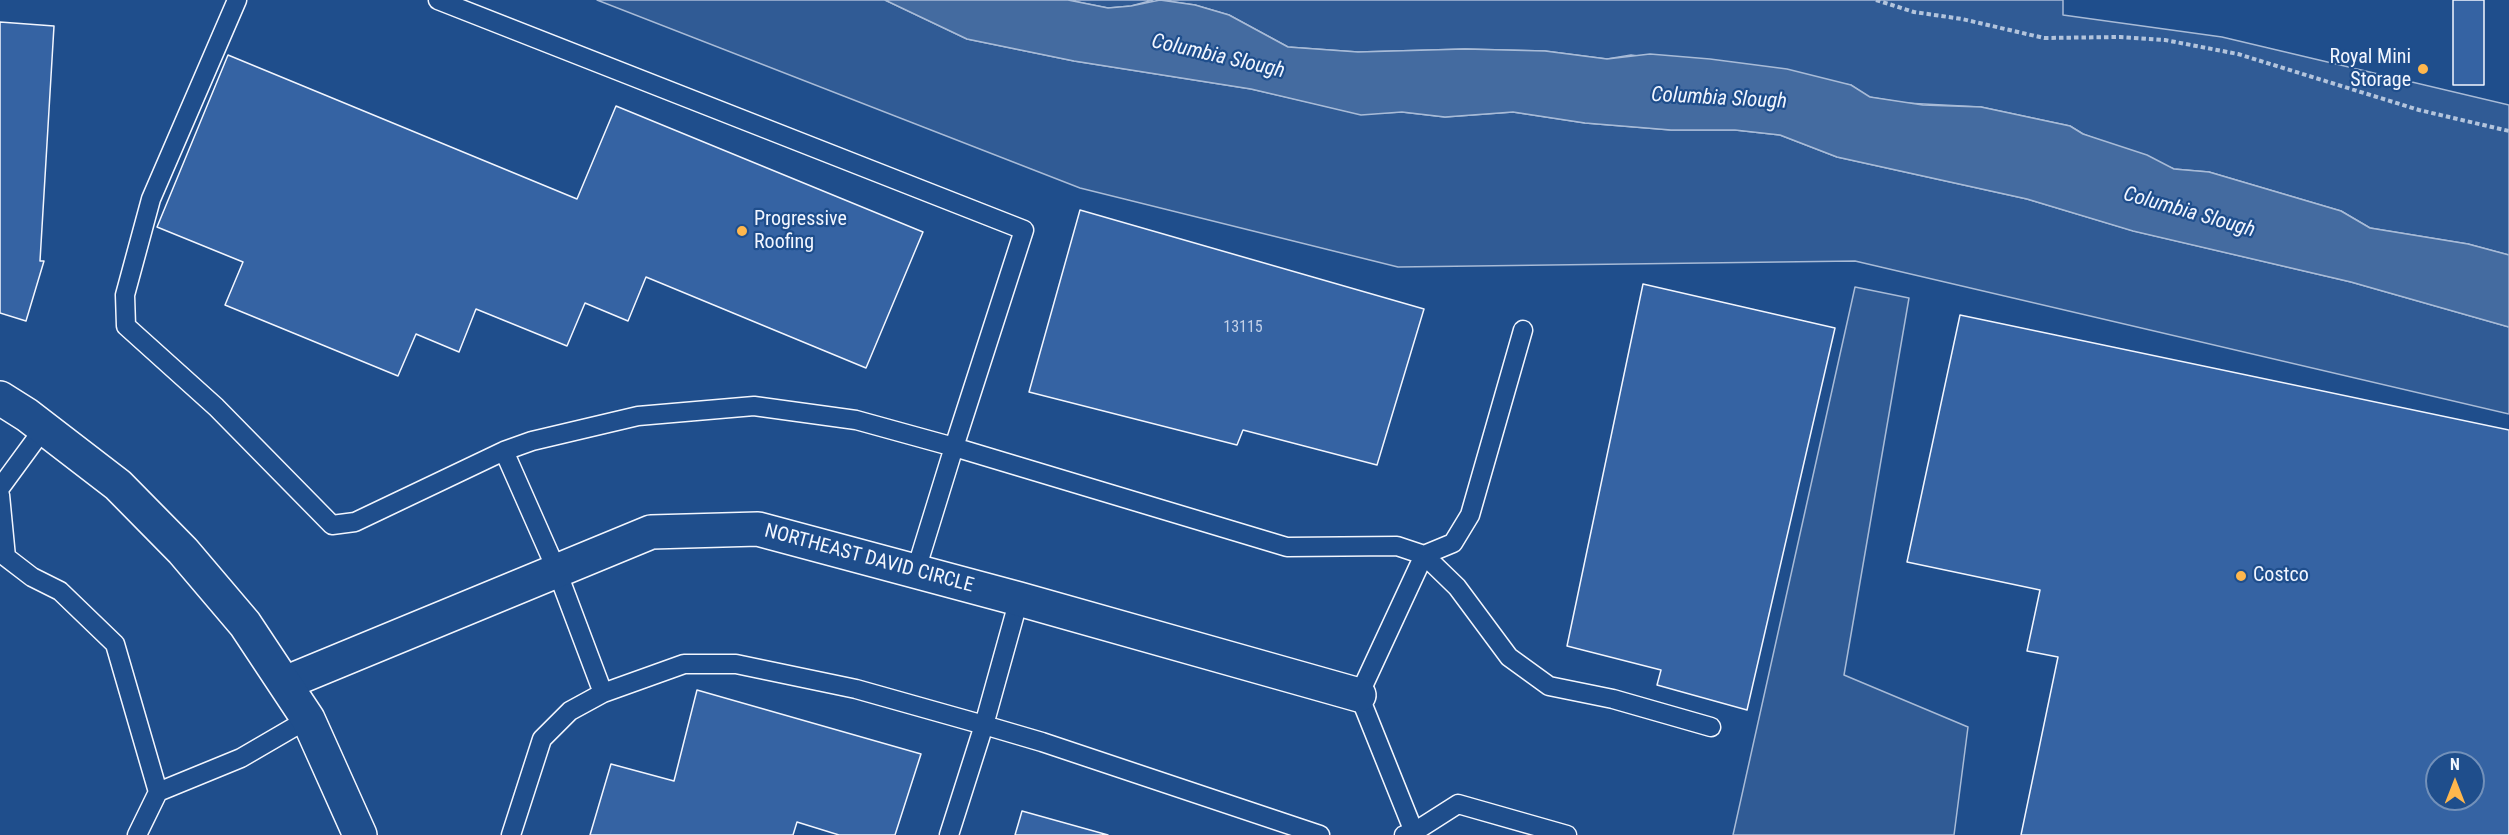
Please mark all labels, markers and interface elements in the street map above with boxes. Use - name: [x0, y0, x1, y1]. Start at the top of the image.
- water label: Columbia Slough: [1149, 29, 1287, 85]
- place label: Royal Mini Storage: [2330, 46, 2411, 93]
- marker: Royal Mini Storage: [2416, 62, 2430, 76]
- water label: Columbia Slough: [1650, 83, 1788, 115]
- water label: Columbia Slough: [2120, 182, 2258, 244]
- place label: Progressive Roofing: [754, 208, 847, 255]
- marker: Progressive Roofing: [735, 224, 749, 238]
- house number: 13115: [1223, 318, 1263, 338]
- street label: NORTHEAST DAVID CIRCLE: [762, 519, 976, 599]
- place label: Costco: [2253, 564, 2309, 588]
- marker: Costco: [2234, 569, 2248, 583]
- north arrow: [2425, 751, 2485, 811]
- text: N: [2450, 755, 2460, 774]

